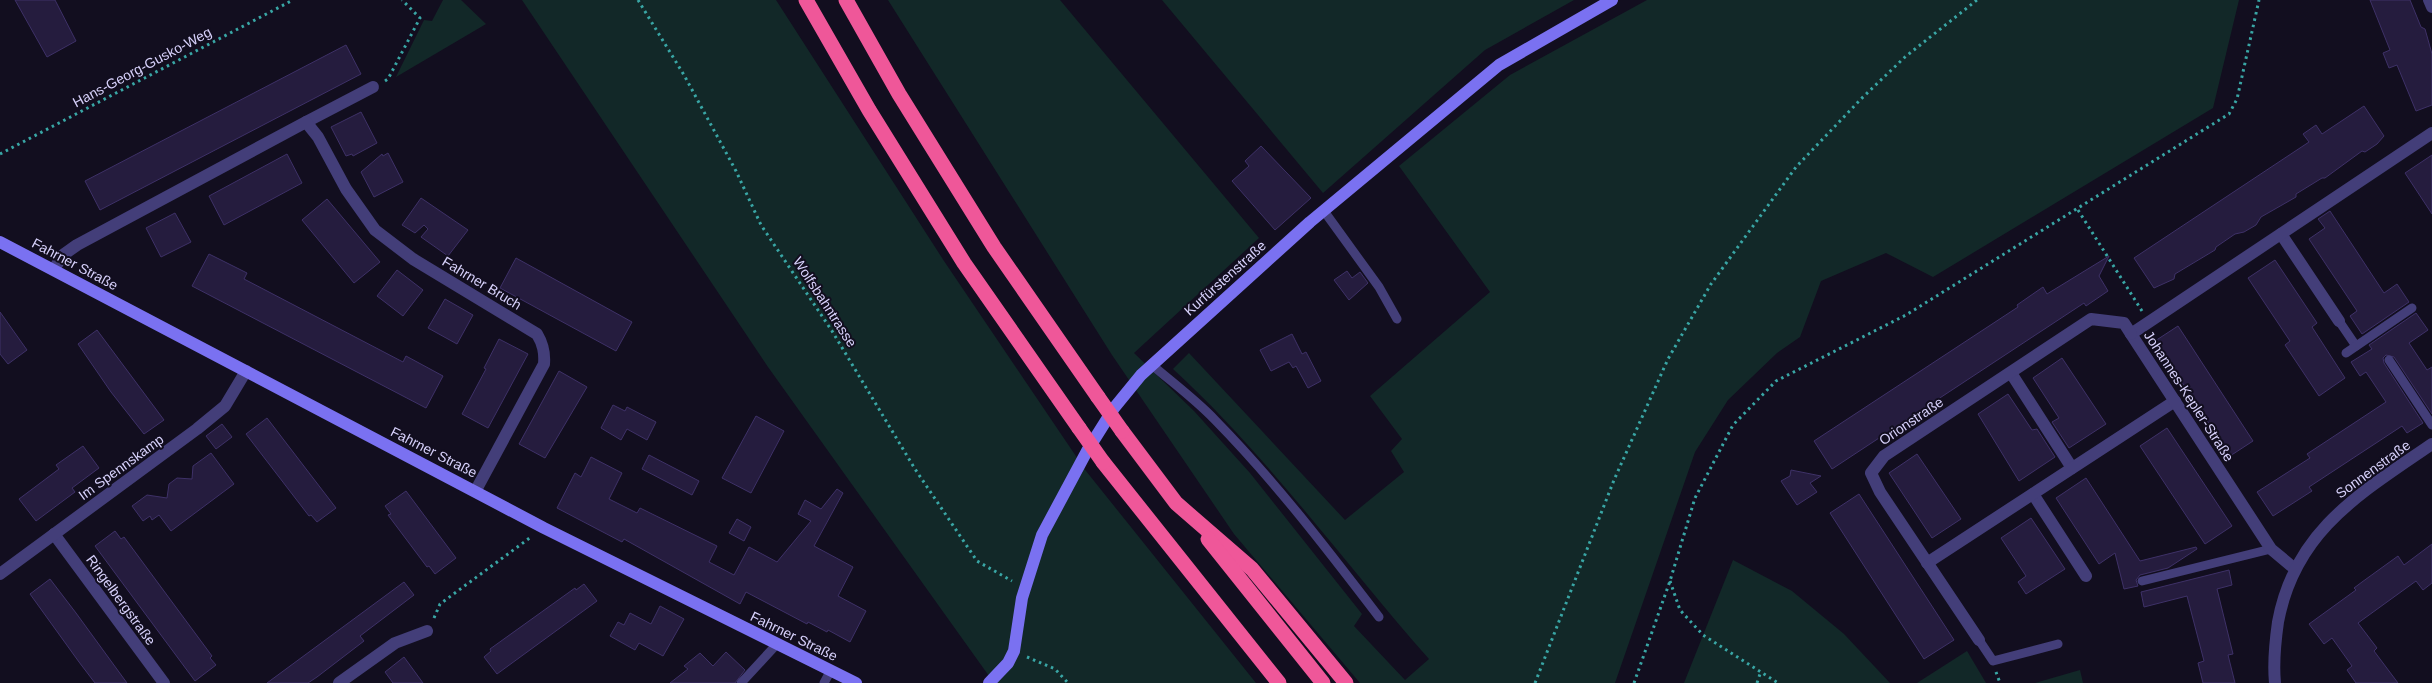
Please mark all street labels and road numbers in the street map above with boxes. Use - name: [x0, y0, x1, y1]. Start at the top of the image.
- street label: Hans-Georg-Gusko-Weg: [70, 24, 214, 110]
- street label: Fahrner Straße: [29, 235, 121, 293]
- street label: Kurfürstenstraße: [1181, 237, 1269, 319]
- street label: Fahrner Bruch: [440, 253, 524, 313]
- street label: Wolfsbahntrasse: [790, 254, 860, 350]
- street label: Johannes-Kepler-Straße: [2141, 328, 2237, 464]
- street label: Orionstraße: [1876, 394, 1946, 448]
- street label: Fahrner Straße: [388, 423, 480, 481]
- street label: Im Spennskamp: [75, 431, 167, 503]
- street label: Sonnenstraße: [2333, 437, 2413, 501]
- street label: Ringelbergstraße: [83, 552, 159, 648]
- street label: Fahrner Straße: [748, 608, 840, 664]

